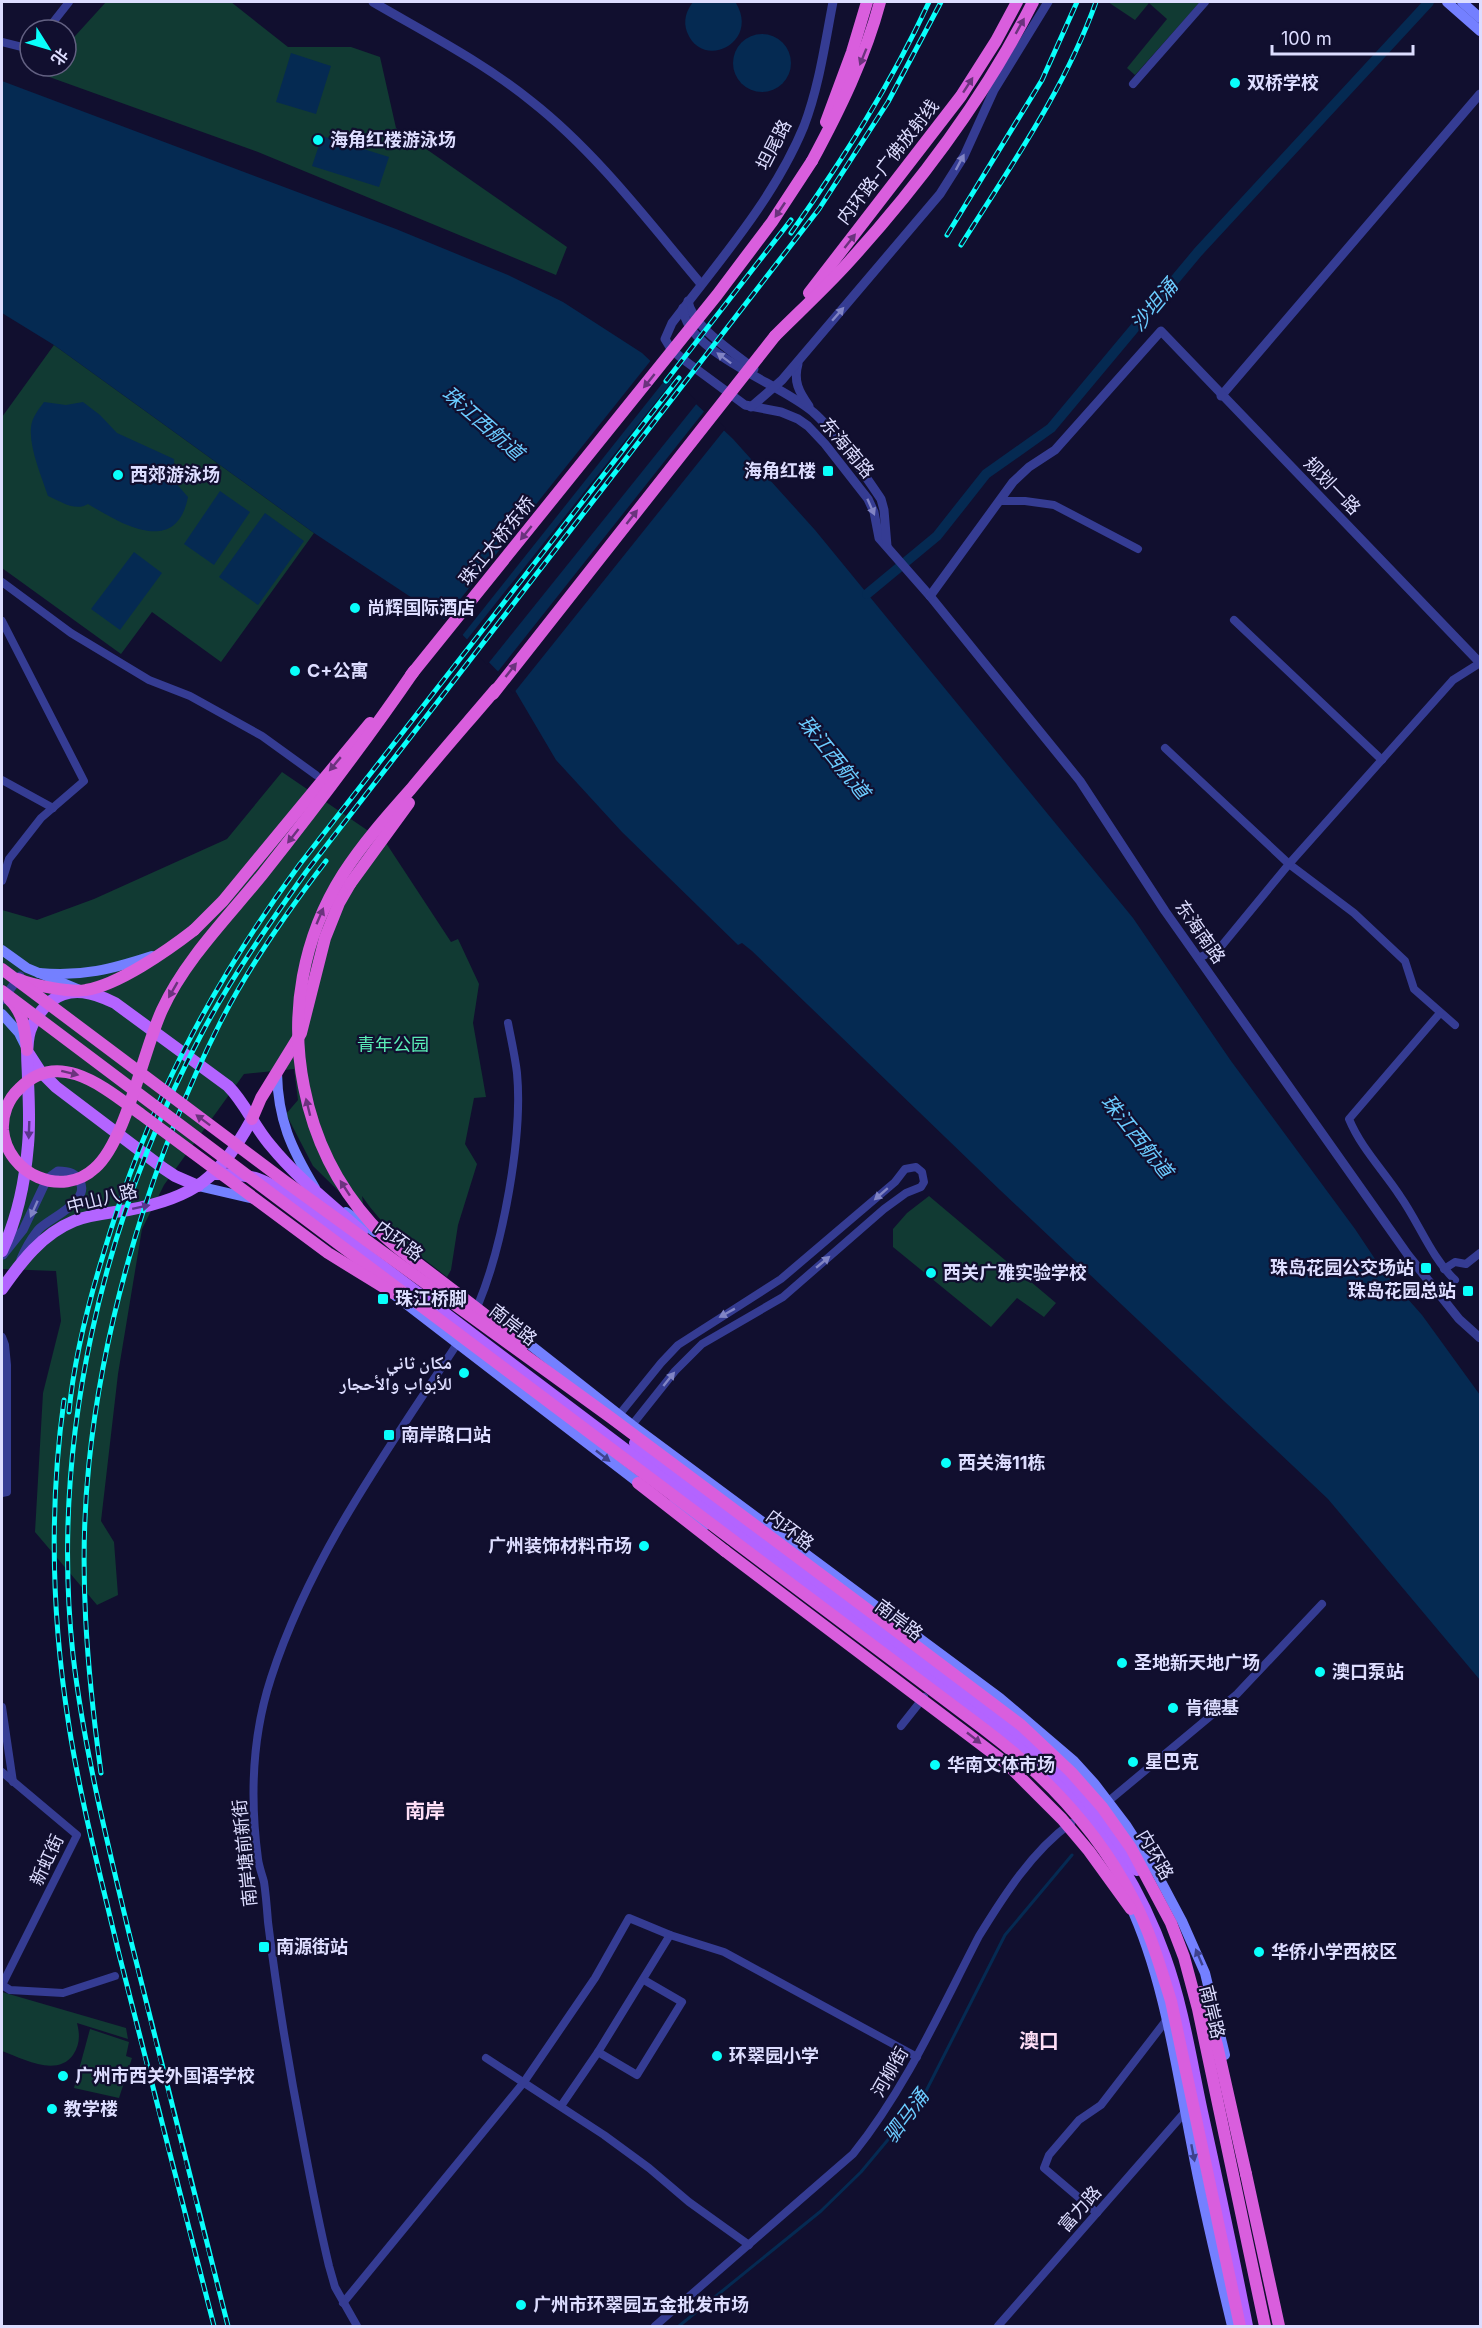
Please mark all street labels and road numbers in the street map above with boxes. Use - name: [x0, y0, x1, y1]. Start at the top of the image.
- street label: 内环路-广佛放射线: [832, 95, 943, 228]
- street label: 坦尾路: [752, 116, 795, 174]
- street label: 东海南路: [816, 413, 879, 482]
- street label: 规划一路: [1300, 452, 1365, 519]
- street label: 珠江大桥东桥: [454, 492, 539, 589]
- street label: 东海南路: [1171, 896, 1230, 967]
- street label: 中山八路: [64, 1180, 139, 1217]
- street label: 内环路: [371, 1216, 427, 1265]
- street label: 南岸路: [486, 1300, 541, 1350]
- street label: 内环路: [762, 1505, 818, 1554]
- street label: 南岸路: [871, 1595, 927, 1644]
- street label: 南岸塘前新街: [228, 1798, 261, 1908]
- street label: 内环路: [1133, 1826, 1178, 1883]
- street label: 新虹街: [26, 1831, 67, 1889]
- street label: 南岸路: [1196, 1983, 1229, 2041]
- street label: 河柳街: [867, 2043, 912, 2100]
- street label: 富力路: [1054, 2181, 1105, 2236]

